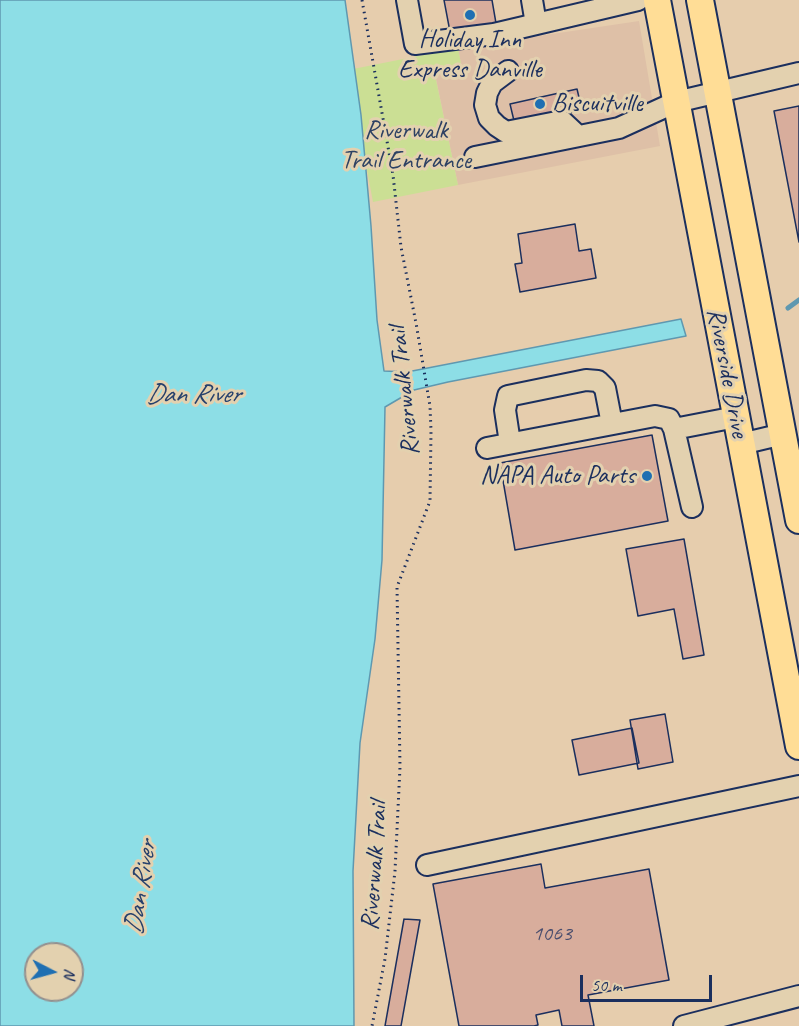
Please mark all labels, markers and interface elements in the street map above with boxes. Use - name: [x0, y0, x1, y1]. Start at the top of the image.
- marker: Holiday Inn Express Danville: [463, 8, 477, 22]
- place label: Holiday Inn Express Danville: [398, 24, 542, 86]
- place label: Biscuitville: [552, 88, 643, 120]
- marker: Biscuitville: [533, 97, 547, 111]
- park label: Riverwalk Trail Entrance: [341, 115, 471, 176]
- street label: Riverside Drive: [699, 306, 755, 440]
- street label: Riverwalk Trail: [383, 325, 427, 457]
- water label: Dan River: [146, 379, 240, 411]
- place label: NAPA Auto Parts: [480, 460, 635, 492]
- marker: NAPA Auto Parts: [640, 469, 654, 483]
- street label: Riverwalk Trail: [355, 800, 395, 932]
- water label: Dan River: [118, 839, 164, 937]
- house number: 1063: [532, 921, 572, 947]
- north arrow: [24, 942, 84, 1002]
- scale bar: [583, 963, 715, 1001]
- text: N: [59, 968, 80, 980]
- text: 50 m: [591, 974, 622, 996]

